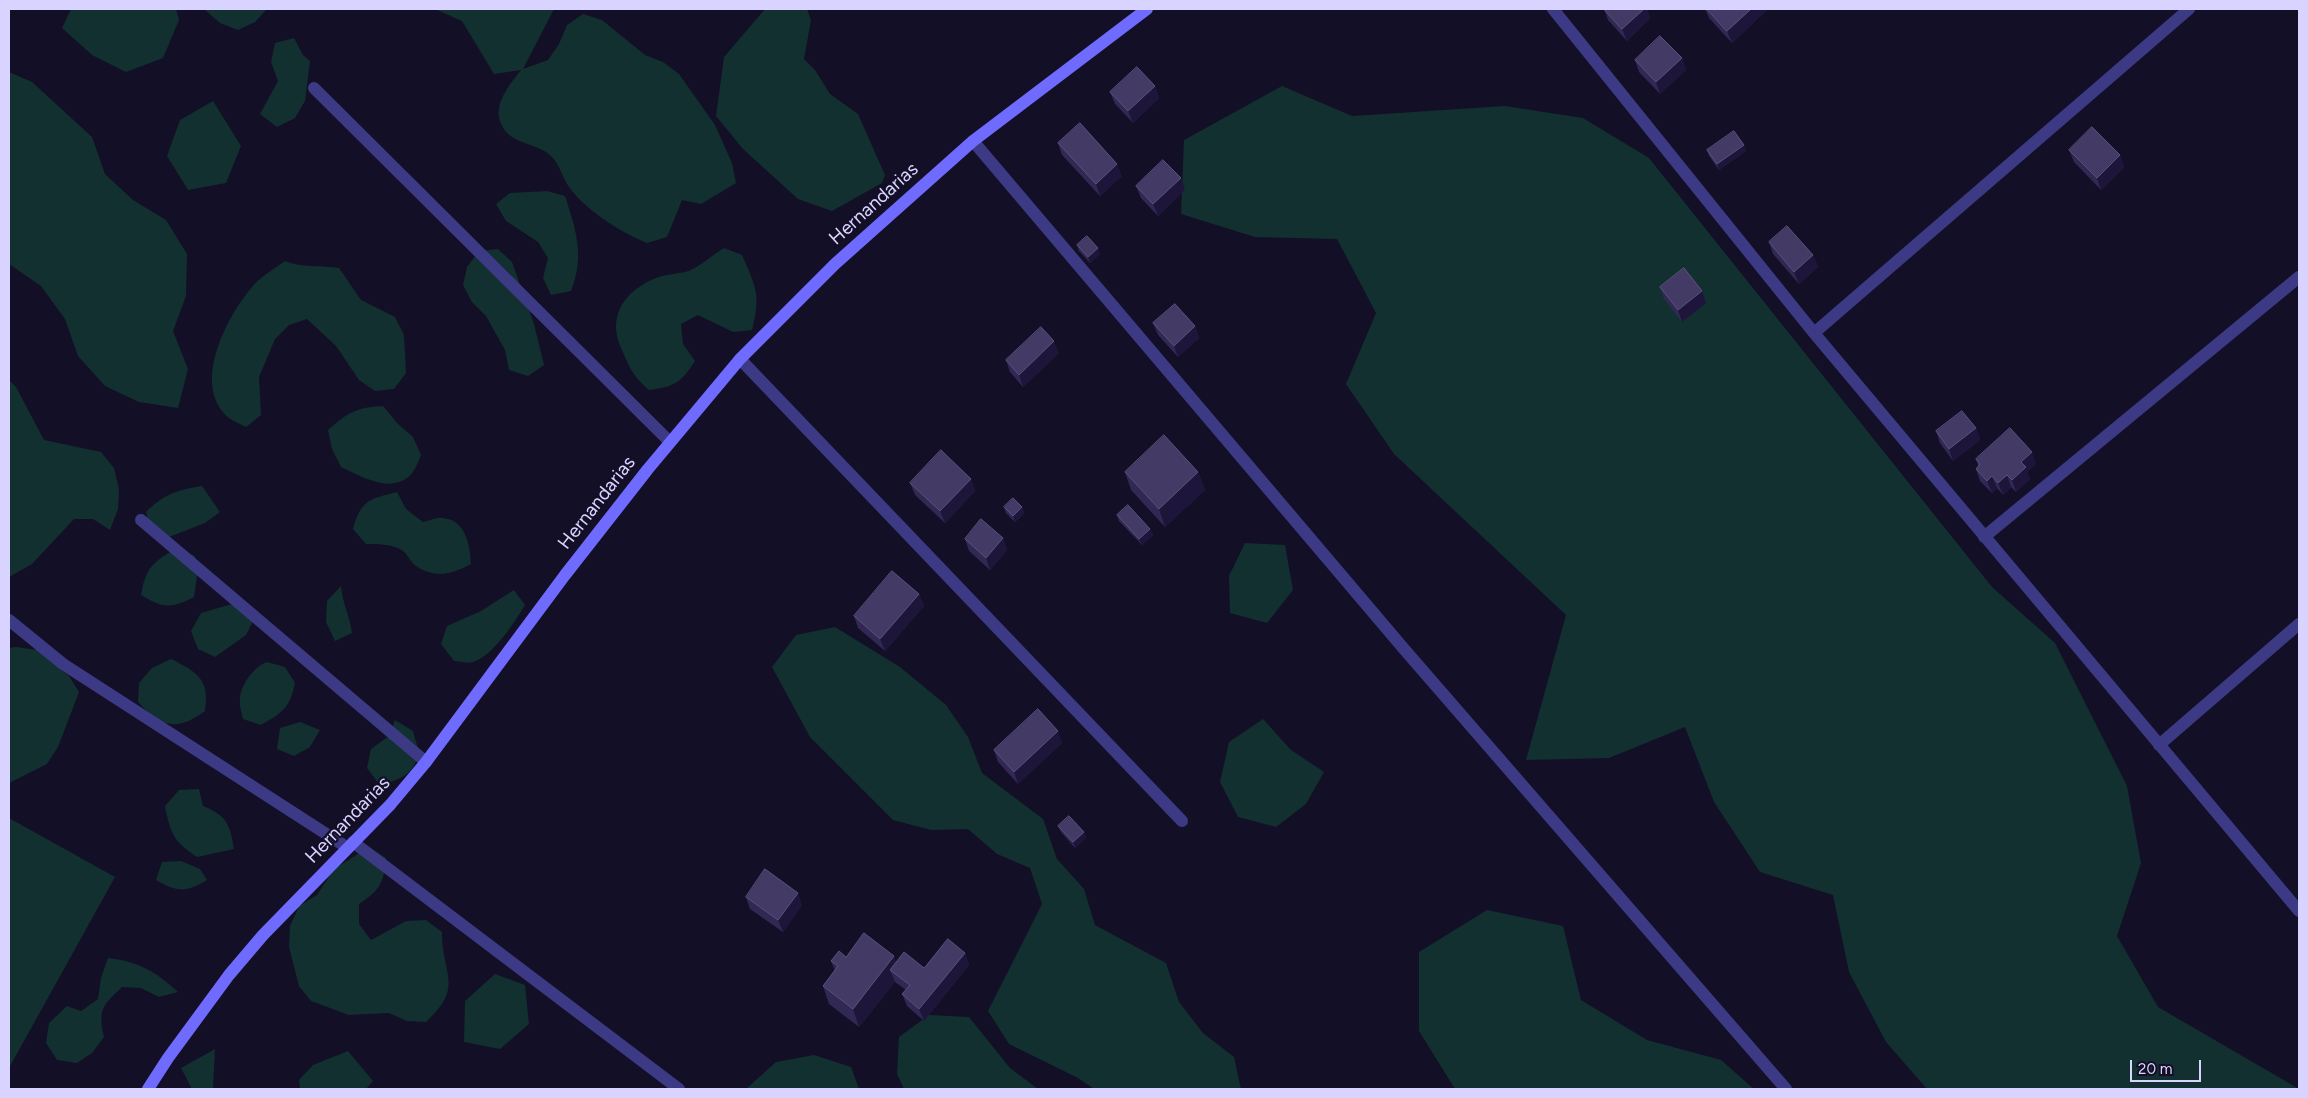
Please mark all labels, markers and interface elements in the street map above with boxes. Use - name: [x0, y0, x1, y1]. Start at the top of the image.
- street label: Hernandarias: [825, 158, 923, 250]
- street label: Hernandarias: [553, 452, 641, 554]
- street label: Hernandarias: [301, 772, 395, 868]
- scale bar: [2133, 1050, 2204, 1082]
- text: 20 m: [2138, 1060, 2172, 1078]

